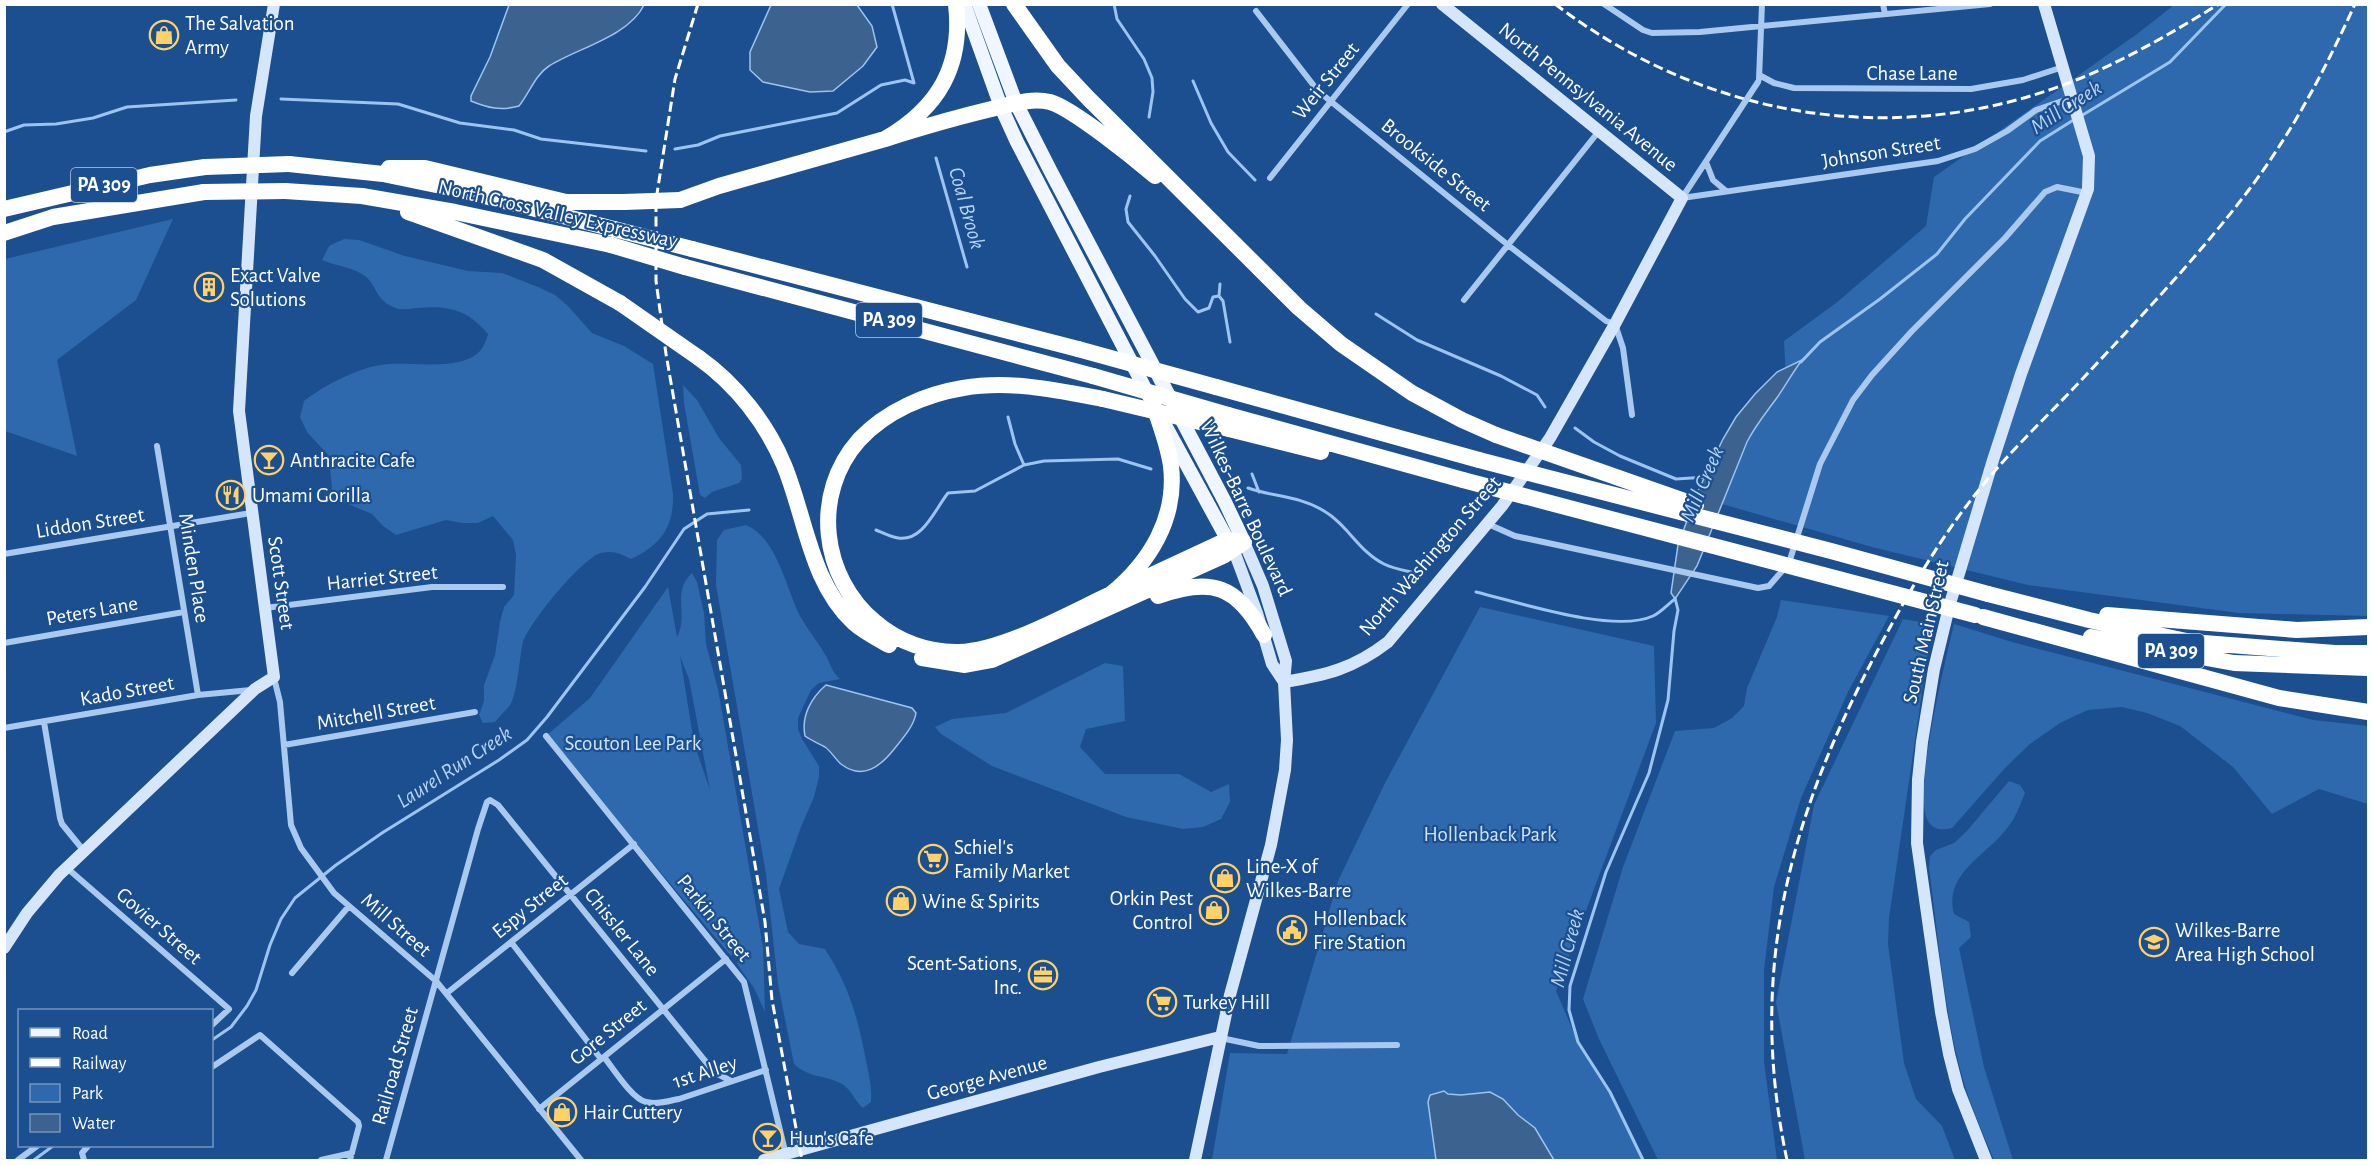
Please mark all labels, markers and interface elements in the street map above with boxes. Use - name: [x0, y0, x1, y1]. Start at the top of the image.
- place label: The Salvation Army: [185, 13, 294, 58]
- shop icon: The Salvation Army: [148, 19, 180, 51]
- street label: North Pennsylvania Avenue: [1495, 19, 1681, 175]
- street label: Weir Street: [1289, 38, 1363, 123]
- street label: Chase Lane: [1866, 63, 1958, 84]
- water label: Mill Creek: [2026, 76, 2106, 138]
- street label: Brookside Street: [1377, 115, 1495, 216]
- street label: Johnson Street: [1820, 132, 1942, 172]
- water label: Coal Brook: [945, 164, 989, 252]
- road number: PA 309: [71, 168, 137, 202]
- street label: North Cross Valley Expressway: [436, 176, 680, 252]
- place label: Exact Valve Solutions: [230, 265, 321, 310]
- building icon: Exact Valve Solutions: [193, 271, 225, 303]
- road number: PA 309: [856, 303, 922, 337]
- street label: Wilkes-Barre Boulevard: [1196, 417, 1296, 599]
- water label: Mill Creek: [1676, 443, 1728, 525]
- bar icon: Anthracite Cafe: [253, 444, 285, 476]
- place label: Anthracite Cafe: [290, 450, 415, 471]
- street label: North Washington Street: [1355, 472, 1505, 640]
- restaurant icon: Umami Gorilla: [215, 479, 247, 511]
- place label: Umami Gorilla: [252, 485, 371, 506]
- street label: Liddon Street: [34, 504, 146, 542]
- street label: Minden Place: [175, 512, 213, 624]
- street label: Scott Street: [264, 535, 298, 631]
- street label: South Main Street: [1899, 558, 1953, 706]
- street label: Harriet Street: [326, 562, 439, 594]
- street label: Peters Lane: [45, 593, 139, 629]
- road number: PA 309: [2138, 634, 2204, 668]
- street label: Kado Street: [78, 672, 176, 710]
- street label: Mitchell Street: [315, 692, 437, 734]
- water label: Laurel Run Creek: [393, 722, 515, 812]
- park label: Scouton Lee Park: [565, 733, 702, 754]
- park label: Hollenback Park: [1424, 824, 1557, 845]
- place label: Schiel's Family Market: [954, 837, 1070, 882]
- supermarket icon: Schiel's Family Market: [917, 843, 949, 875]
- place label: Line-X of Wilkes-Barre: [1246, 856, 1352, 901]
- shop icon: Line-X of Wilkes-Barre: [1209, 862, 1241, 894]
- street label: Espy Street: [488, 869, 572, 943]
- street label: Parkin Street: [673, 871, 755, 966]
- street label: Govier Street: [112, 883, 206, 969]
- street label: Chissler Lane: [580, 884, 664, 980]
- shop icon: Wine & Spirits: [885, 885, 917, 917]
- place label: Orkin Pest Control: [1110, 888, 1193, 933]
- street label: Mill Street: [357, 889, 435, 961]
- place label: Wine & Spirits: [922, 891, 1040, 912]
- shop icon: Orkin Pest Control: [1198, 894, 1230, 926]
- water label: Mill Creek: [1546, 907, 1588, 989]
- place label: Hollenback Fire Station: [1313, 908, 1407, 953]
- public building icon: Hollenback Fire Station: [1276, 914, 1308, 946]
- place label: Wilkes-Barre Area High School: [2175, 920, 2315, 965]
- school or university icon: Wilkes-Barre Area High School: [2138, 926, 2170, 958]
- place label: Scent-Sations, Inc.: [907, 953, 1022, 998]
- office icon: Scent-Sations, Inc.: [1027, 959, 1059, 991]
- supermarket icon: Turkey Hill: [1146, 986, 1178, 1018]
- place label: Turkey Hill: [1183, 992, 1270, 1013]
- street label: Gore Street: [566, 995, 650, 1069]
- street label: Railroad Street: [368, 1004, 422, 1127]
- legend: [18, 1009, 213, 1147]
- text: Road: [72, 1025, 108, 1043]
- street label: 1st Alley: [670, 1052, 740, 1092]
- street label: George Avenue: [925, 1052, 1049, 1104]
- text: Railway: [72, 1055, 127, 1073]
- text: Park: [72, 1085, 104, 1103]
- shop icon: Hair Cuttery: [546, 1096, 578, 1128]
- place label: Hair Cuttery: [583, 1102, 682, 1123]
- text: Water: [72, 1115, 115, 1133]
- bar icon: Hun's Cafe: [752, 1122, 784, 1154]
- place label: Hun's Cafe: [789, 1128, 874, 1149]

